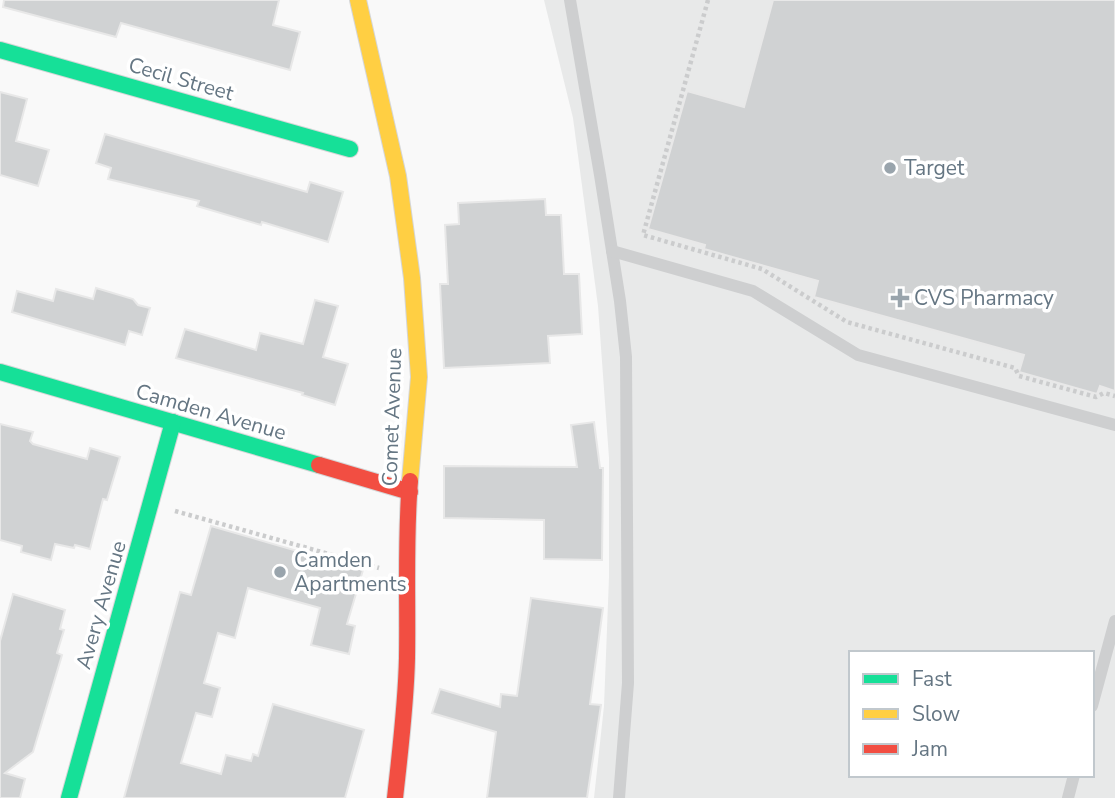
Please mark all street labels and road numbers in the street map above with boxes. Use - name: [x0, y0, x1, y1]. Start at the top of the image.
- street label: Cecil Street: [125, 51, 237, 108]
- street label: Comet Avenue: [376, 347, 408, 487]
- street label: Camden Avenue: [133, 377, 289, 447]
- street label: Avery Avenue: [69, 538, 133, 672]

